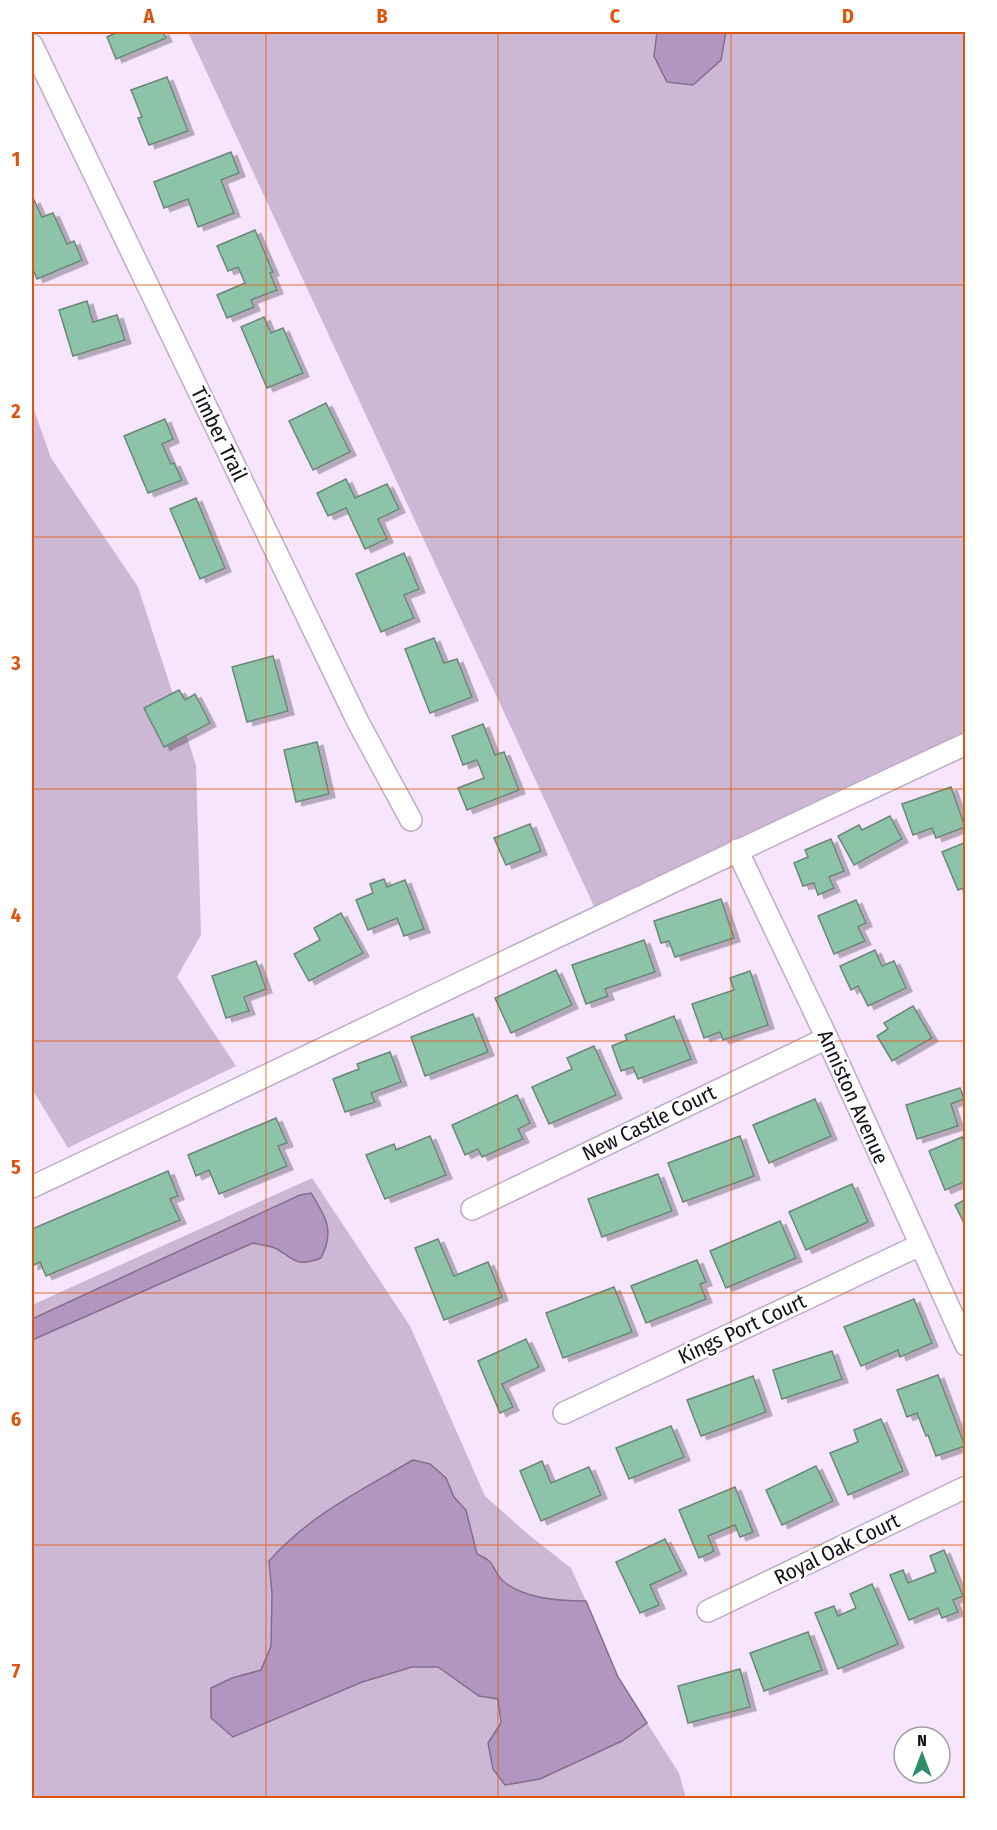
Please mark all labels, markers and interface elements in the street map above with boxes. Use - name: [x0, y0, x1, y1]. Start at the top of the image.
- text: A: [143, 4, 156, 28]
- text: B: [376, 4, 388, 28]
- text: C: [610, 4, 621, 28]
- text: D: [842, 4, 854, 28]
- text: 1: [12, 147, 20, 171]
- street label: Timber Trail: [185, 383, 253, 486]
- text: 2: [10, 399, 21, 423]
- text: 3: [10, 651, 21, 675]
- text: 4: [11, 903, 21, 927]
- street label: Anniston Avenue: [812, 1026, 894, 1168]
- street label: New Castle Court: [578, 1079, 720, 1167]
- text: 5: [11, 1155, 21, 1179]
- street label: Kings Port Court: [674, 1288, 810, 1370]
- text: 6: [11, 1407, 21, 1431]
- street label: Royal Oak Court: [770, 1507, 904, 1591]
- text: 7: [12, 1659, 21, 1683]
- north arrow: [892, 1725, 952, 1785]
- text: N: [917, 1731, 927, 1750]

